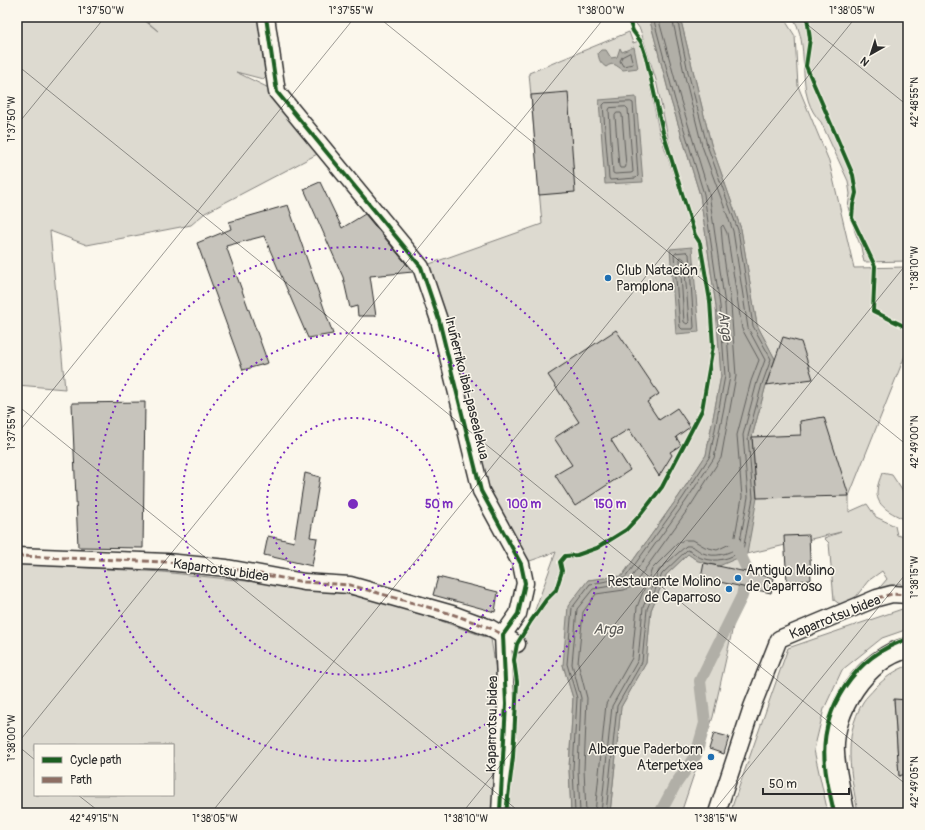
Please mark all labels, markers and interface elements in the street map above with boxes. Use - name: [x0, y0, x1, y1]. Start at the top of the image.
- text: 1°37'50"W: [78, 5, 124, 17]
- text: 1°37'55"W: [329, 5, 374, 17]
- text: 1°38'00"W: [577, 5, 625, 17]
- text: 1°38'05"W: [829, 5, 875, 17]
- north arrow: [851, 34, 891, 74]
- text: N: [858, 54, 872, 69]
- text: 42°48'55"N: [909, 77, 921, 127]
- text: 1°37'50"W: [6, 96, 18, 142]
- text: 1°38'10"W: [909, 245, 921, 290]
- place label: Club Natación Pamplona: [616, 262, 698, 295]
- marker: Club Natación Pamplona: [603, 273, 613, 283]
- water label: Arga: [714, 310, 737, 343]
- street label: Iruñerriko ibai-pasealekua: [441, 315, 493, 461]
- text: 1°37'55"W: [6, 405, 18, 450]
- text: 42°49'00"N: [909, 415, 921, 469]
- centre of rings: [346, 497, 360, 511]
- text: 50 m: [425, 497, 453, 512]
- text: 100 m: [507, 497, 542, 512]
- text: 150 m: [594, 497, 627, 512]
- street label: Kaparrotsu bidea: [172, 555, 270, 585]
- text: 1°38'15"W: [909, 555, 921, 598]
- place label: Antiguo Molino de Caparroso: [746, 562, 835, 595]
- place label: Restaurante Molino de Caparroso: [607, 573, 721, 606]
- marker: Antiguo Molino de Caparroso: [733, 573, 743, 583]
- marker: Restaurante Molino de Caparroso: [724, 584, 734, 594]
- street label: Kaparrotsu bidea: [787, 591, 883, 643]
- water label: Arga: [593, 620, 624, 639]
- street label: Kaparrotsu bidea: [483, 675, 501, 773]
- text: 1°38'00"W: [6, 714, 18, 762]
- place label: Albergue Paderborn Aterpetxea: [588, 741, 703, 774]
- legend: [34, 744, 174, 796]
- marker: Albergue Paderborn Aterpetxea: [706, 752, 716, 762]
- text: Cycle path: [70, 753, 122, 768]
- text: 42°49'05"N: [909, 756, 921, 808]
- scale bar: [763, 770, 849, 796]
- text: Path: [70, 773, 92, 788]
- text: 50 m: [769, 777, 797, 792]
- text: 42°49'15"N: [70, 813, 119, 825]
- text: 1°38'05"W: [192, 813, 238, 825]
- text: 1°38'10"W: [444, 813, 489, 825]
- text: 1°38'15"W: [695, 813, 738, 825]

